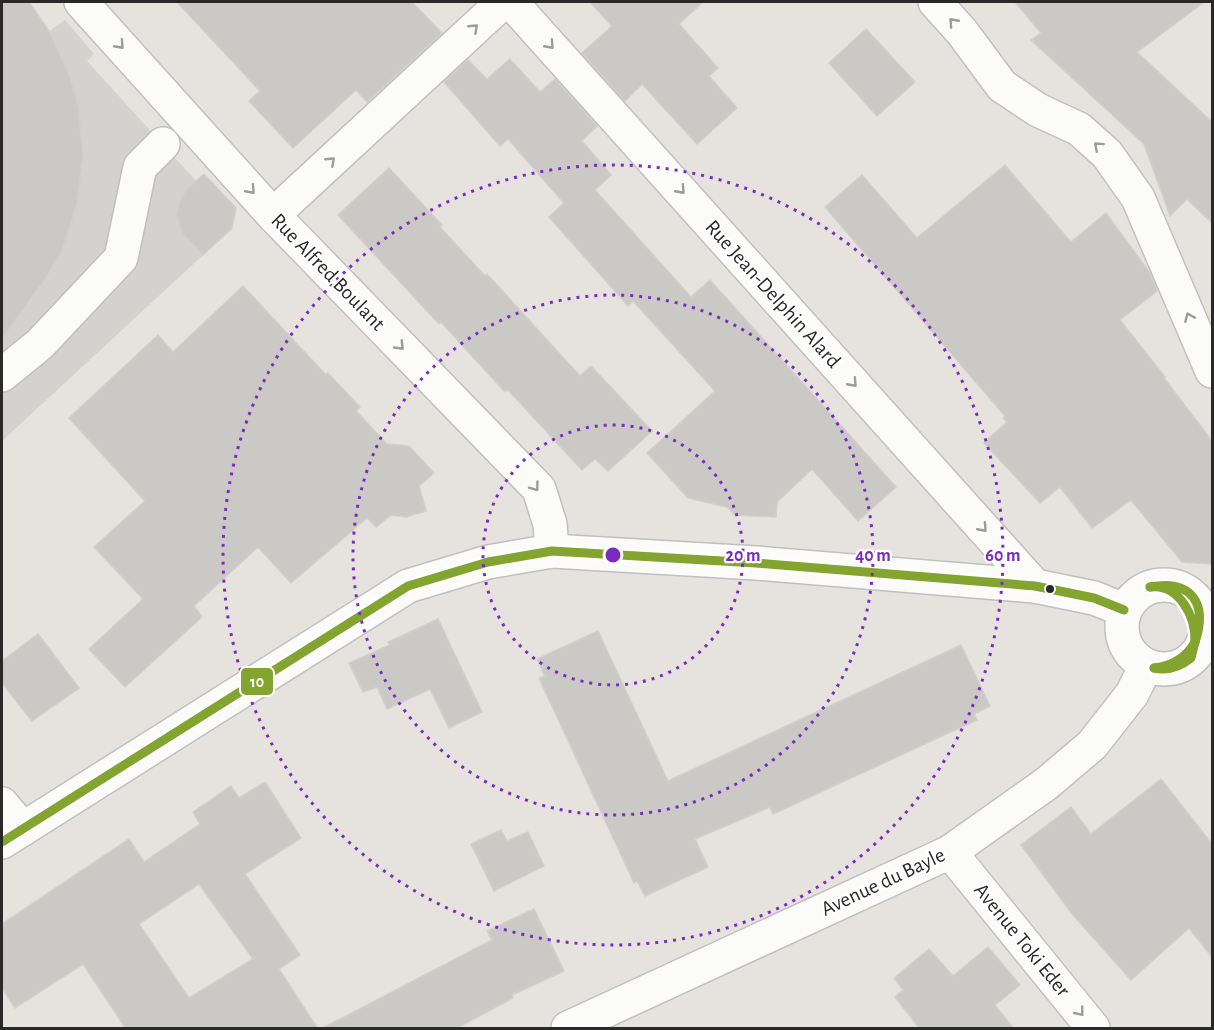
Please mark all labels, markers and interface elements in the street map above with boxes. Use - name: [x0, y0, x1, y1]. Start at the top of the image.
- one-way arrow: [949, 18, 960, 29]
- one-way arrow: [467, 24, 478, 35]
- one-way arrow: [113, 38, 124, 49]
- one-way arrow: [543, 38, 554, 49]
- one-way arrow: [1095, 142, 1105, 153]
- one-way arrow: [325, 157, 335, 168]
- one-way arrow: [244, 183, 255, 194]
- one-way arrow: [674, 184, 685, 194]
- street label: Rue Alfred Boulant: [267, 209, 389, 335]
- street label: Rue Jean-Delphin Alard: [701, 216, 845, 372]
- one-way arrow: [1184, 312, 1196, 323]
- one-way arrow: [393, 339, 404, 349]
- one-way arrow: [846, 376, 857, 386]
- one-way arrow: [527, 480, 538, 491]
- one-way arrow: [976, 521, 987, 532]
- centre of rings: [603, 545, 623, 565]
- text: 20 m: [725, 547, 761, 565]
- text: 40 m: [855, 547, 891, 565]
- text: 60 m: [985, 547, 1021, 565]
- unlabelled marker: [1044, 583, 1056, 595]
- line badge: 10: [240, 667, 274, 696]
- text: 10: [250, 674, 264, 690]
- street label: Avenue du Bayle: [818, 844, 948, 920]
- street label: Avenue Toki Eder: [970, 879, 1074, 1001]
- one-way arrow: [1072, 1005, 1083, 1016]

